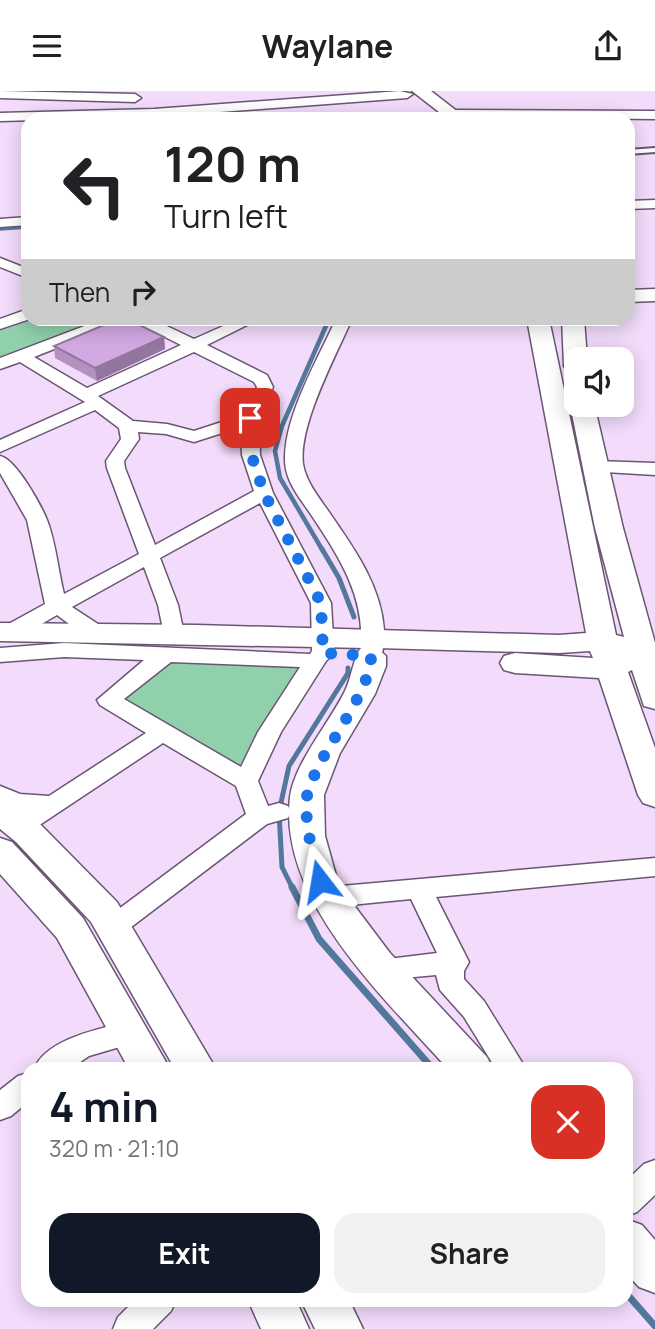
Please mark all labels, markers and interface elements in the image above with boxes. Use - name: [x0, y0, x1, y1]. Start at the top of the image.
- text: Waylane: [262, 24, 393, 68]
- icon: menu: [28, 27, 66, 65]
- icon: share: [589, 27, 627, 65]
- text: 120 m: [164, 130, 301, 197]
- icon: left: [49, 140, 140, 231]
- text: Turn left: [164, 194, 288, 238]
- icon: right: [124, 273, 162, 311]
- text: Then: [49, 274, 110, 310]
- map controls: [564, 347, 634, 417]
- button: sound: [564, 347, 634, 417]
- pin: [220, 388, 280, 448]
- icon: arrive: [231, 399, 269, 437]
- position arrow: [283, 844, 357, 918]
- text: 4 min: [49, 1077, 159, 1135]
- button: close: [531, 1085, 605, 1159]
- text: 320 m · 21:10: [49, 1132, 179, 1164]
- button: Exit: [49, 1213, 320, 1293]
- button: Share: [334, 1213, 605, 1293]

